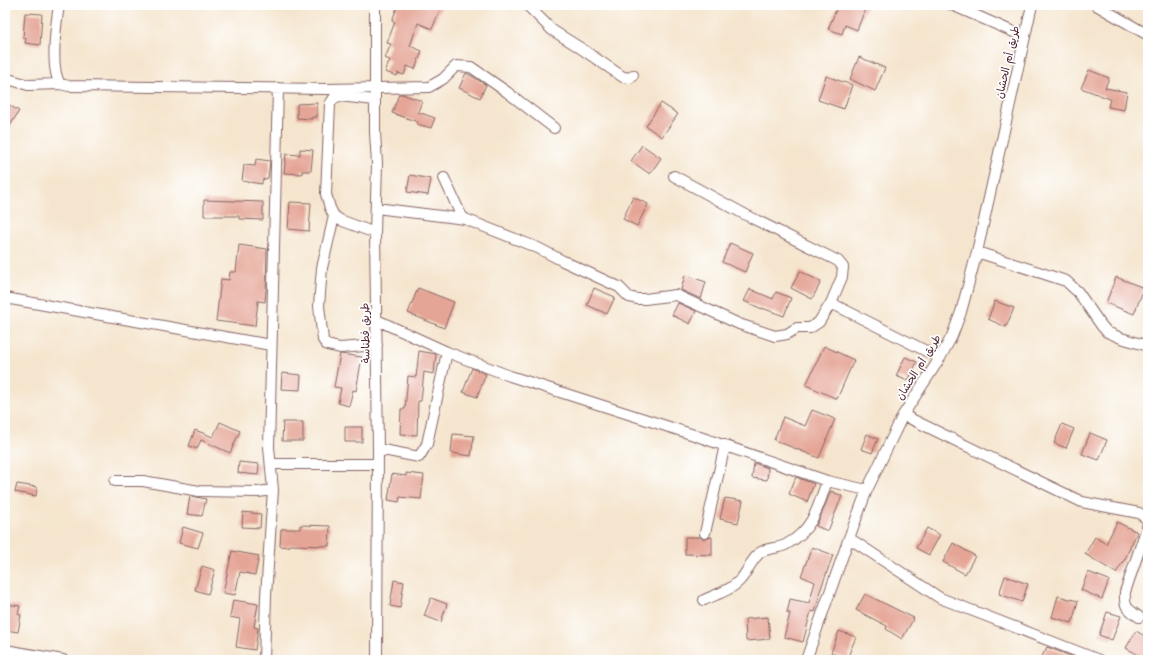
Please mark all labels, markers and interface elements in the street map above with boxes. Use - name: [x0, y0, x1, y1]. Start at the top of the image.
- street label: طريق أم الحشان: [991, 24, 1025, 101]
- street label: طريق فطناسة: [356, 303, 376, 363]
- street label: طريق أم الحشان: [891, 331, 946, 404]

